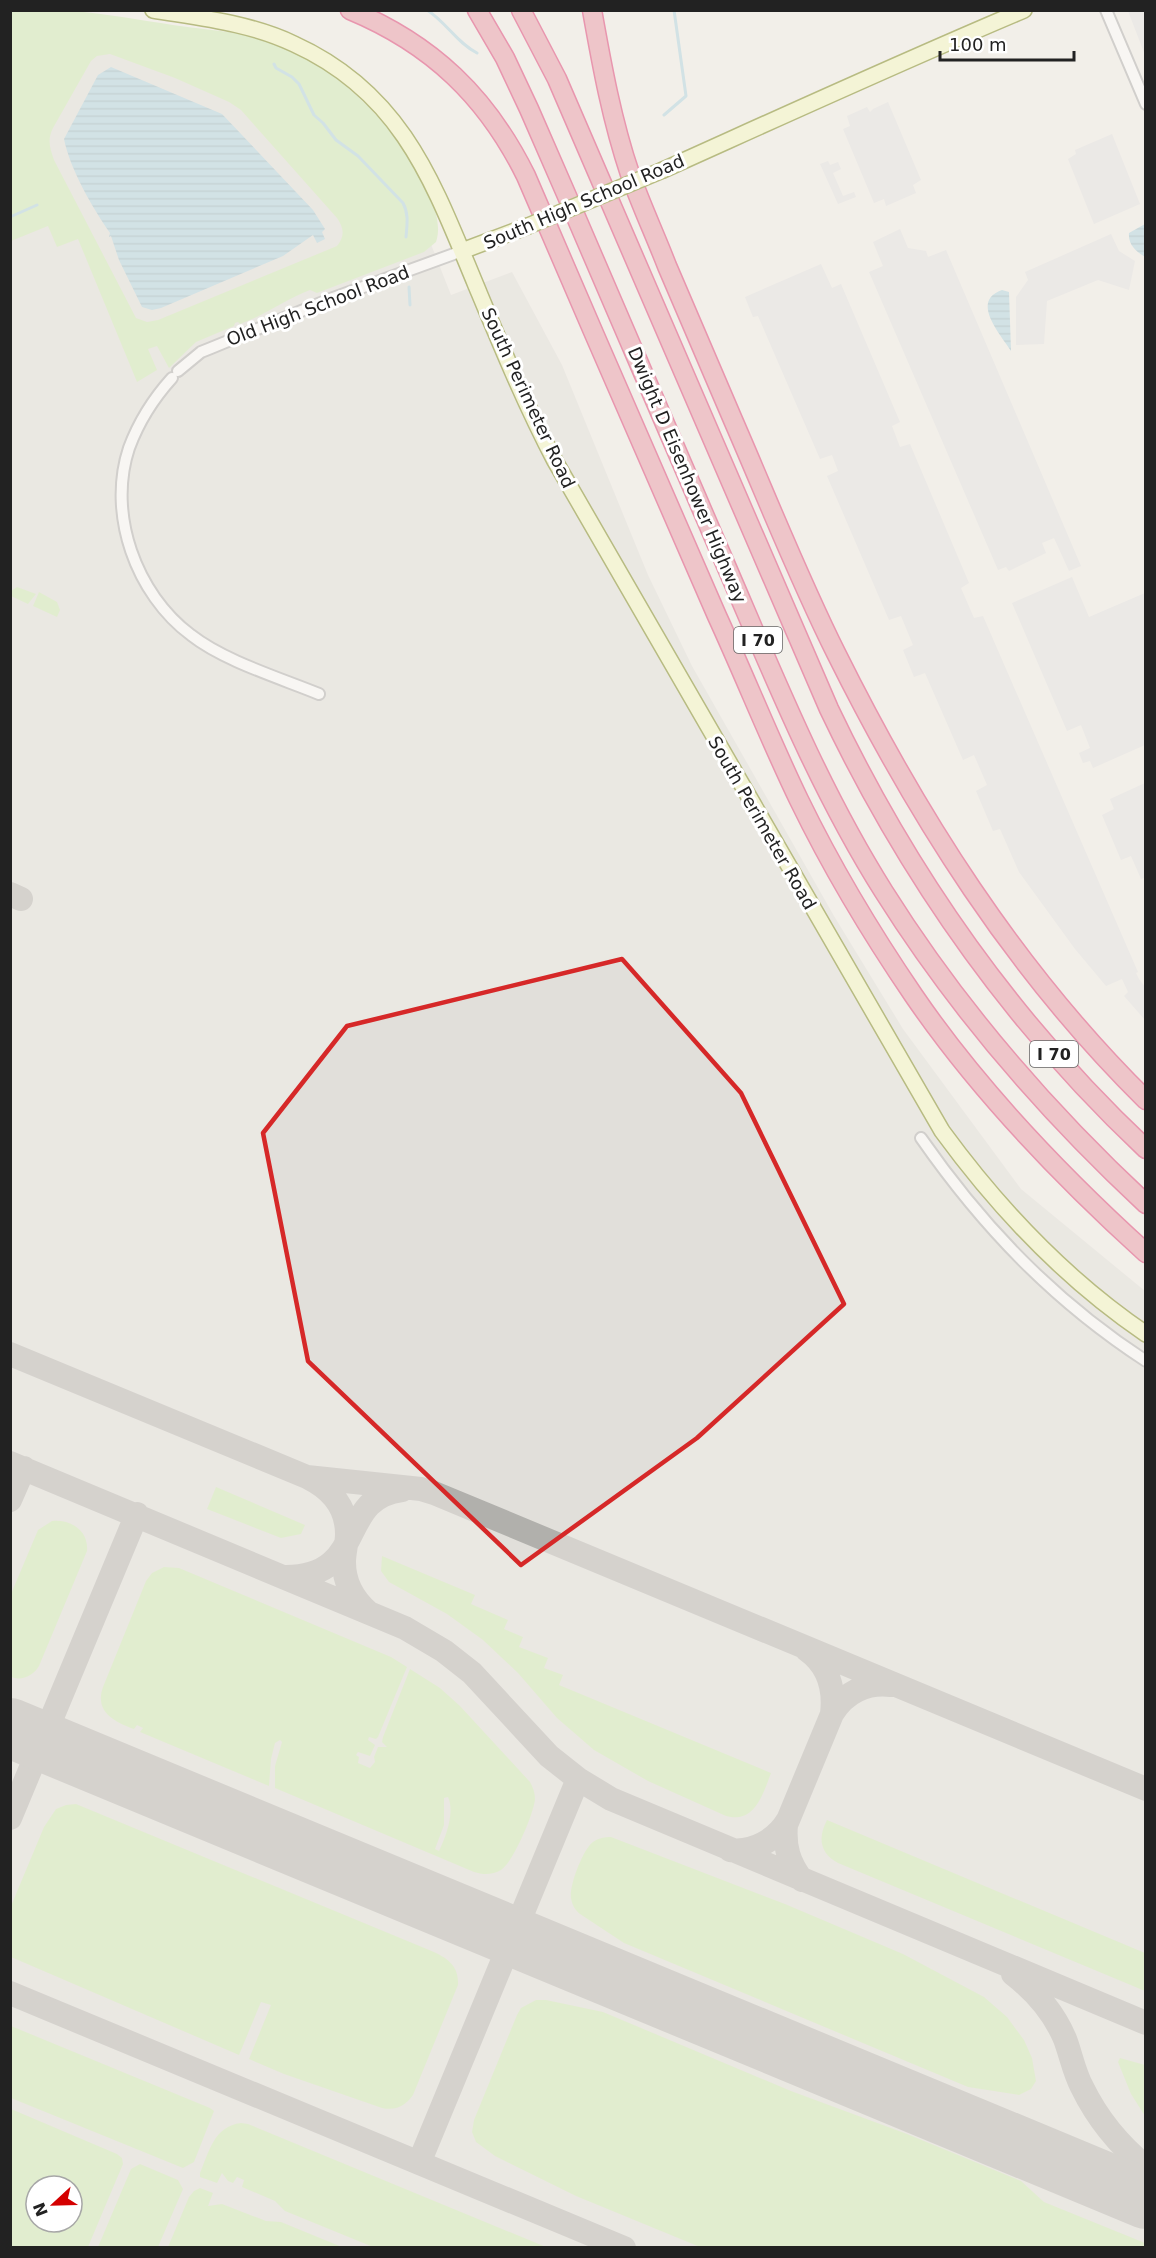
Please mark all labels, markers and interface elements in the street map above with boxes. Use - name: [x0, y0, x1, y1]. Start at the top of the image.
- scale bar: [940, 24, 1074, 62]
- text: 100 m: [949, 34, 1007, 55]
- street label: South High School Road: [480, 150, 687, 253]
- street label: Old High School Road: [223, 261, 412, 350]
- street label: South Perimeter Road: [477, 304, 580, 491]
- street label: Dwight D Eisenhower Highway: [624, 344, 751, 606]
- road number: I 70: [734, 627, 782, 653]
- street label: South Perimeter Road: [704, 732, 821, 913]
- road number: I 70: [1030, 1041, 1078, 1067]
- north arrow: [24, 2174, 84, 2234]
- text: N: [29, 2200, 52, 2219]

